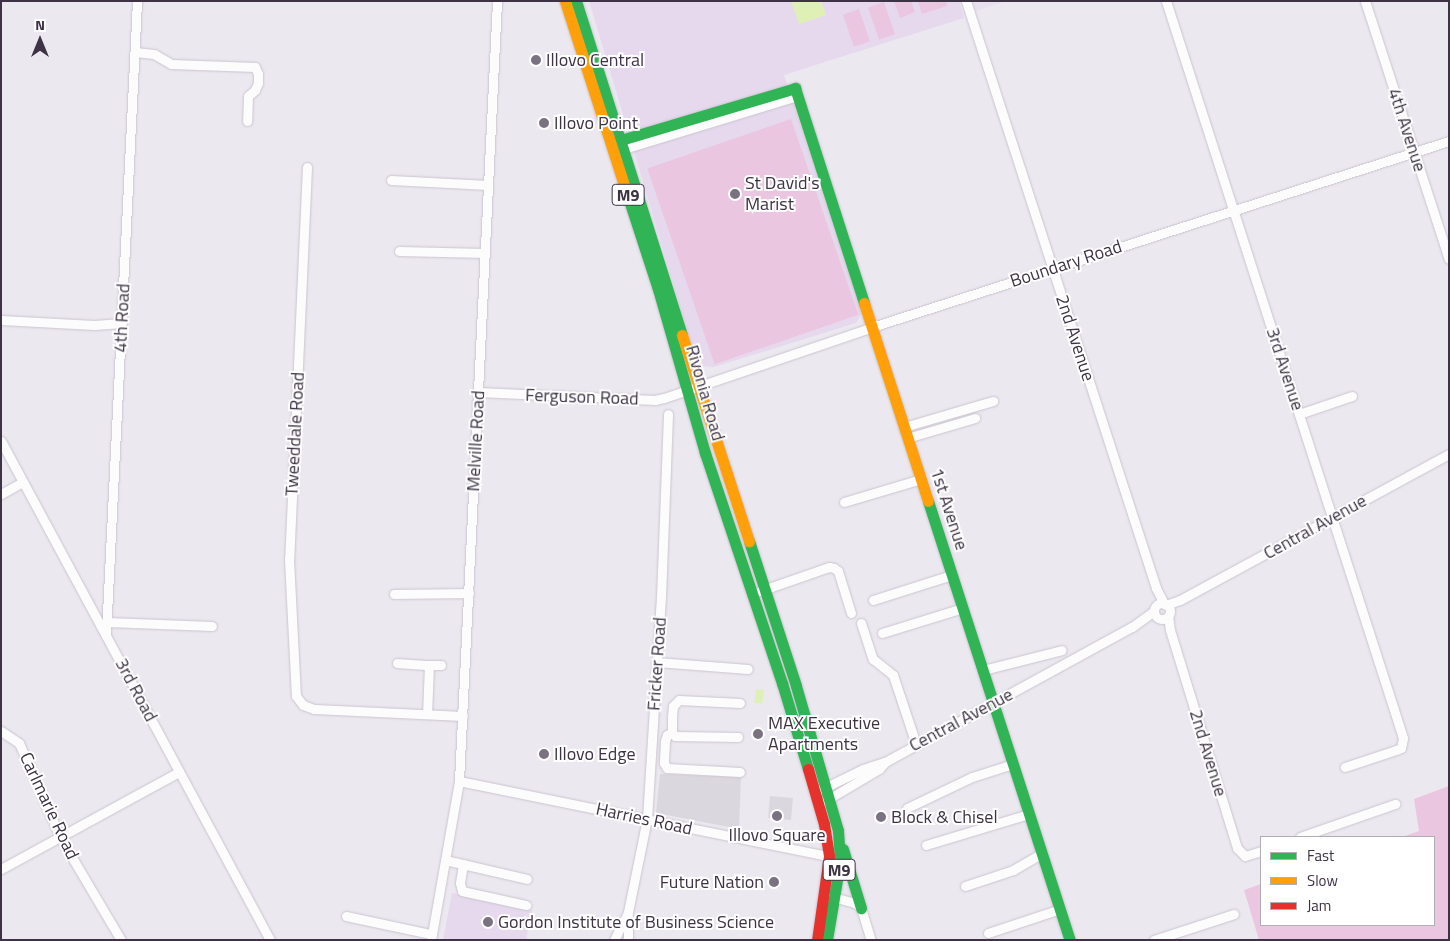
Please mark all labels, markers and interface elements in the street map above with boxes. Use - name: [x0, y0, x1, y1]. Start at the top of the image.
- text: N: [35, 14, 45, 35]
- north arrow: [15, 15, 65, 65]
- place label: Illovo Central: [546, 49, 644, 71]
- marker: Illovo Central: [530, 54, 542, 66]
- street label: 4th Avenue: [1383, 86, 1431, 174]
- place label: Illovo Point: [554, 112, 638, 134]
- marker: Illovo Point: [538, 117, 550, 129]
- place label: St David's Marist: [745, 173, 820, 215]
- road number: M9: [610, 182, 646, 208]
- marker: St David's Marist: [729, 188, 741, 200]
- street label: Boundary Road: [1007, 236, 1125, 292]
- street label: 4th Road: [109, 283, 135, 353]
- street label: 2nd Avenue: [1051, 292, 1099, 384]
- street label: 3rd Avenue: [1261, 325, 1309, 413]
- street label: Rivonia Road: [681, 343, 729, 443]
- street label: Tweeddale Road: [281, 371, 309, 497]
- street label: Ferguson Road: [525, 384, 639, 410]
- street label: Melville Road: [463, 390, 489, 492]
- street label: 1st Avenue: [926, 465, 972, 553]
- street label: Central Avenue: [1260, 490, 1370, 564]
- street label: Fricker Road: [643, 616, 671, 712]
- street label: 3rd Road: [110, 655, 162, 725]
- street label: Central Avenue: [905, 684, 1017, 756]
- street label: 2nd Avenue: [1185, 707, 1231, 799]
- place label: MAX Executive Apartments: [768, 713, 880, 756]
- marker: MAX Executive Apartments: [752, 728, 764, 740]
- place label: Illovo Edge: [554, 743, 636, 765]
- marker: Illovo Edge: [538, 748, 550, 760]
- street label: Carlmarie Road: [15, 749, 83, 863]
- street label: Harries Road: [594, 798, 694, 840]
- place label: Block & Chisel: [891, 806, 998, 828]
- marker: Illovo Square: [771, 810, 783, 822]
- marker: Block & Chisel: [875, 811, 887, 823]
- place label: Illovo Square: [729, 824, 825, 846]
- legend: [1260, 836, 1435, 926]
- text: Fast: [1307, 844, 1334, 867]
- road number: M9: [822, 856, 856, 884]
- text: Slow: [1307, 869, 1338, 892]
- place label: Future Nation: [660, 871, 764, 893]
- marker: Future Nation: [768, 876, 780, 888]
- text: Jam: [1307, 894, 1331, 917]
- place label: Gordon Institute of Business Science: [498, 911, 774, 933]
- marker: Gordon Institute of Business Science: [482, 916, 494, 928]

